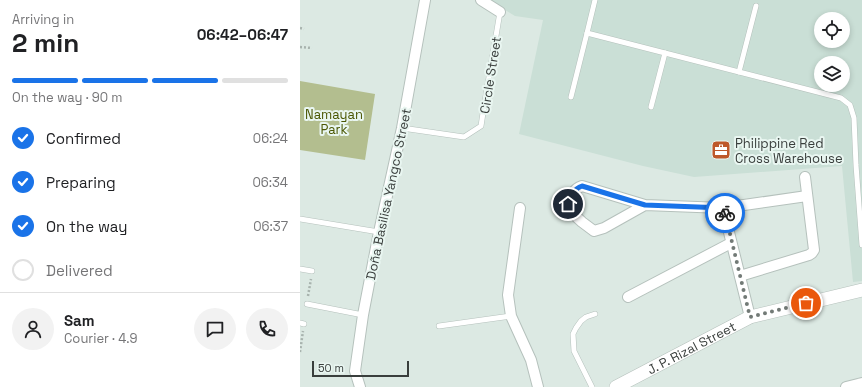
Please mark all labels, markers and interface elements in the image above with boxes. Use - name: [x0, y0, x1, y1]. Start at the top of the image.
- text: Arriving in: [12, 11, 74, 28]
- map controls: [814, 12, 850, 92]
- button: locate: [814, 12, 850, 48]
- text: 06:42–06:47: [197, 25, 288, 44]
- text: 2 min: [12, 26, 79, 60]
- street label: Circle Street: [476, 35, 505, 115]
- button: layers: [814, 56, 850, 92]
- text: On the way · 90 m: [12, 89, 123, 106]
- park label: Namayan Park: [305, 106, 363, 138]
- street label: Doña Basilisa Yangco Street: [362, 107, 415, 281]
- icon: check: [12, 127, 34, 149]
- text: Confirmed: [46, 129, 121, 148]
- text: 06:24: [253, 130, 288, 147]
- place label: Philippine Red Cross Warehouse: [735, 135, 843, 167]
- office icon: Philippine Red Cross Warehouse: [710, 139, 732, 161]
- icon: check: [12, 171, 34, 193]
- text: Preparing: [46, 173, 116, 192]
- text: 06:34: [252, 174, 288, 191]
- pin: [551, 187, 585, 221]
- icon: home: [557, 193, 579, 215]
- courier: [705, 193, 745, 233]
- icon: bike: [714, 202, 736, 224]
- icon: check: [12, 215, 34, 237]
- text: On the way: [46, 217, 127, 236]
- text: 06:37: [253, 218, 288, 235]
- text: Delivered: [46, 261, 113, 280]
- pin: [789, 286, 823, 320]
- icon: bag: [795, 292, 817, 314]
- button: person: [12, 308, 54, 350]
- button: chat: [194, 308, 236, 350]
- button: phone: [246, 308, 288, 350]
- text: Sam: [64, 311, 95, 330]
- street label: J. P. Rizal Street: [644, 318, 739, 378]
- text: Courier · 4.9: [64, 330, 138, 347]
- scale bar: [312, 359, 409, 378]
- text: 50 m: [318, 361, 344, 375]

